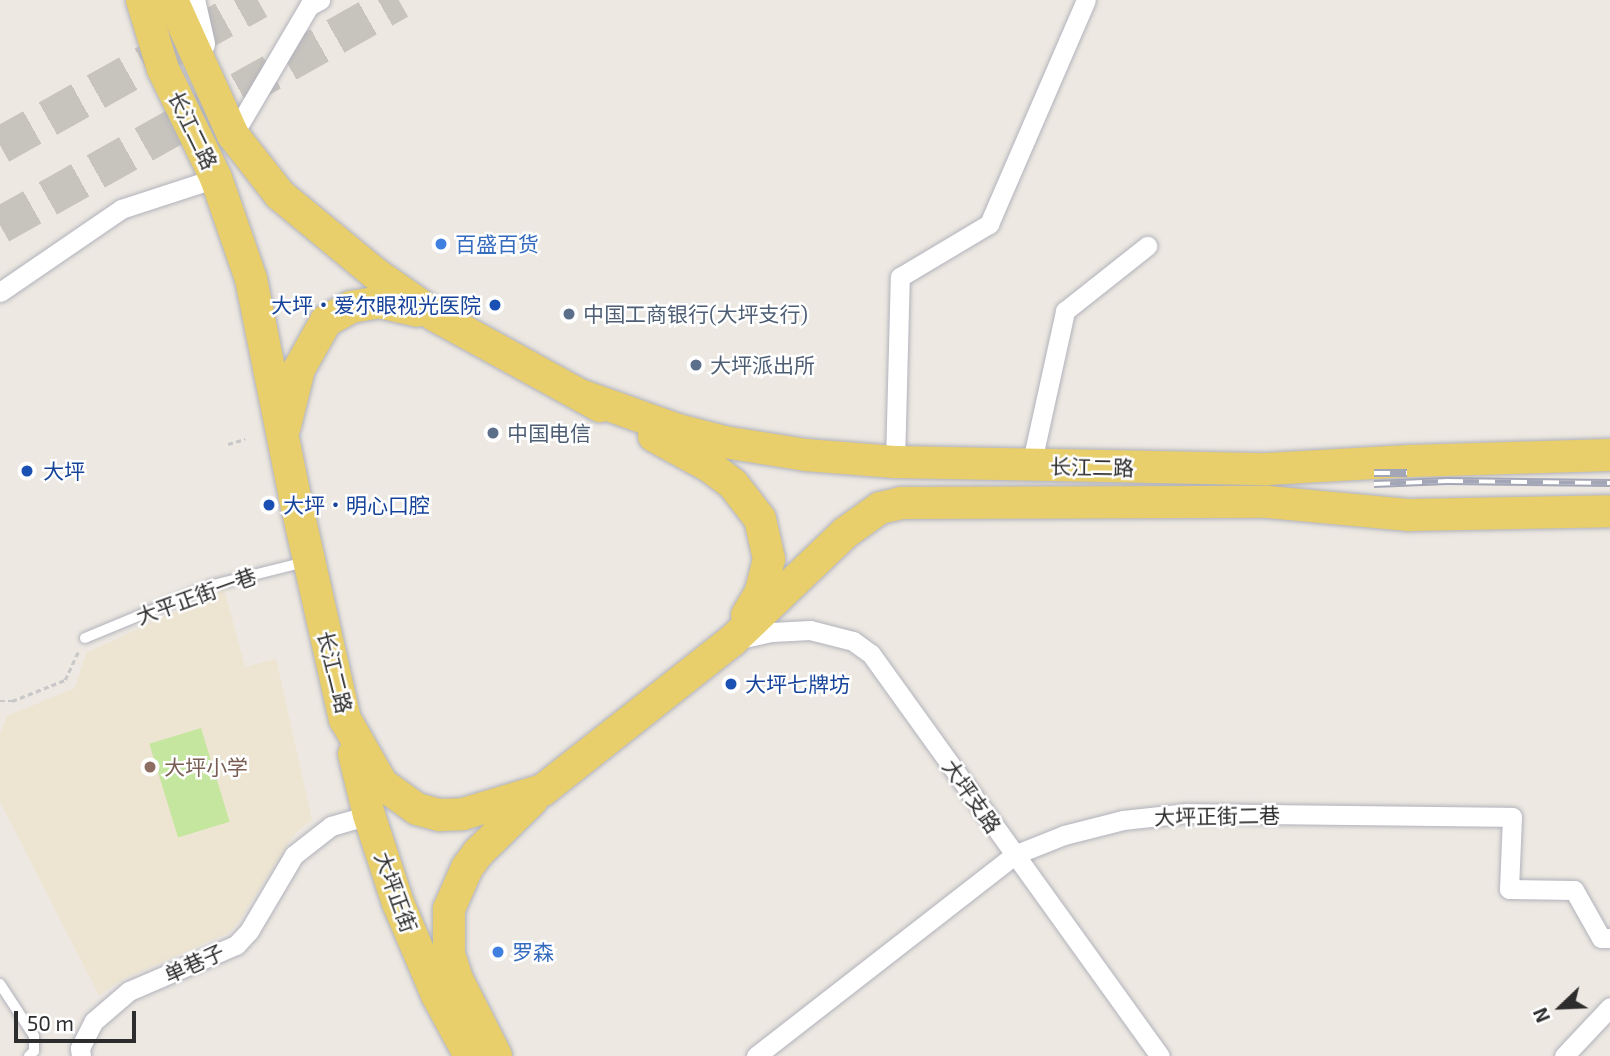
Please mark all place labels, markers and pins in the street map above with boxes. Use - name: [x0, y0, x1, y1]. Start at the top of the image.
- place label: 百盛百货: [455, 231, 539, 257]
- marker: 百盛百货: [433, 236, 449, 252]
- place label: 大坪‧爱尔眼视光医院: [271, 292, 481, 318]
- marker: 大坪‧爱尔眼视光医院: [487, 297, 503, 313]
- place label: 中国工商银行(大坪支行): [583, 301, 808, 327]
- marker: 中国工商银行(大坪支行): [561, 306, 577, 322]
- place label: 大坪派出所: [710, 352, 815, 378]
- marker: 大坪派出所: [688, 357, 704, 373]
- place label: 中国电信: [507, 420, 591, 446]
- marker: 中国电信: [485, 425, 501, 441]
- place label: 大坪: [43, 458, 85, 484]
- marker: 大坪: [17, 461, 37, 481]
- place label: 大坪‧明心口腔: [283, 492, 430, 518]
- marker: 大坪‧明心口腔: [261, 497, 277, 513]
- place label: 大坪七牌坊: [745, 671, 850, 697]
- marker: 大坪七牌坊: [723, 676, 739, 692]
- place label: 大坪小学: [164, 754, 248, 780]
- marker: 大坪小学: [142, 759, 158, 775]
- place label: 罗森: [512, 939, 554, 965]
- marker: 罗森: [490, 944, 506, 960]

